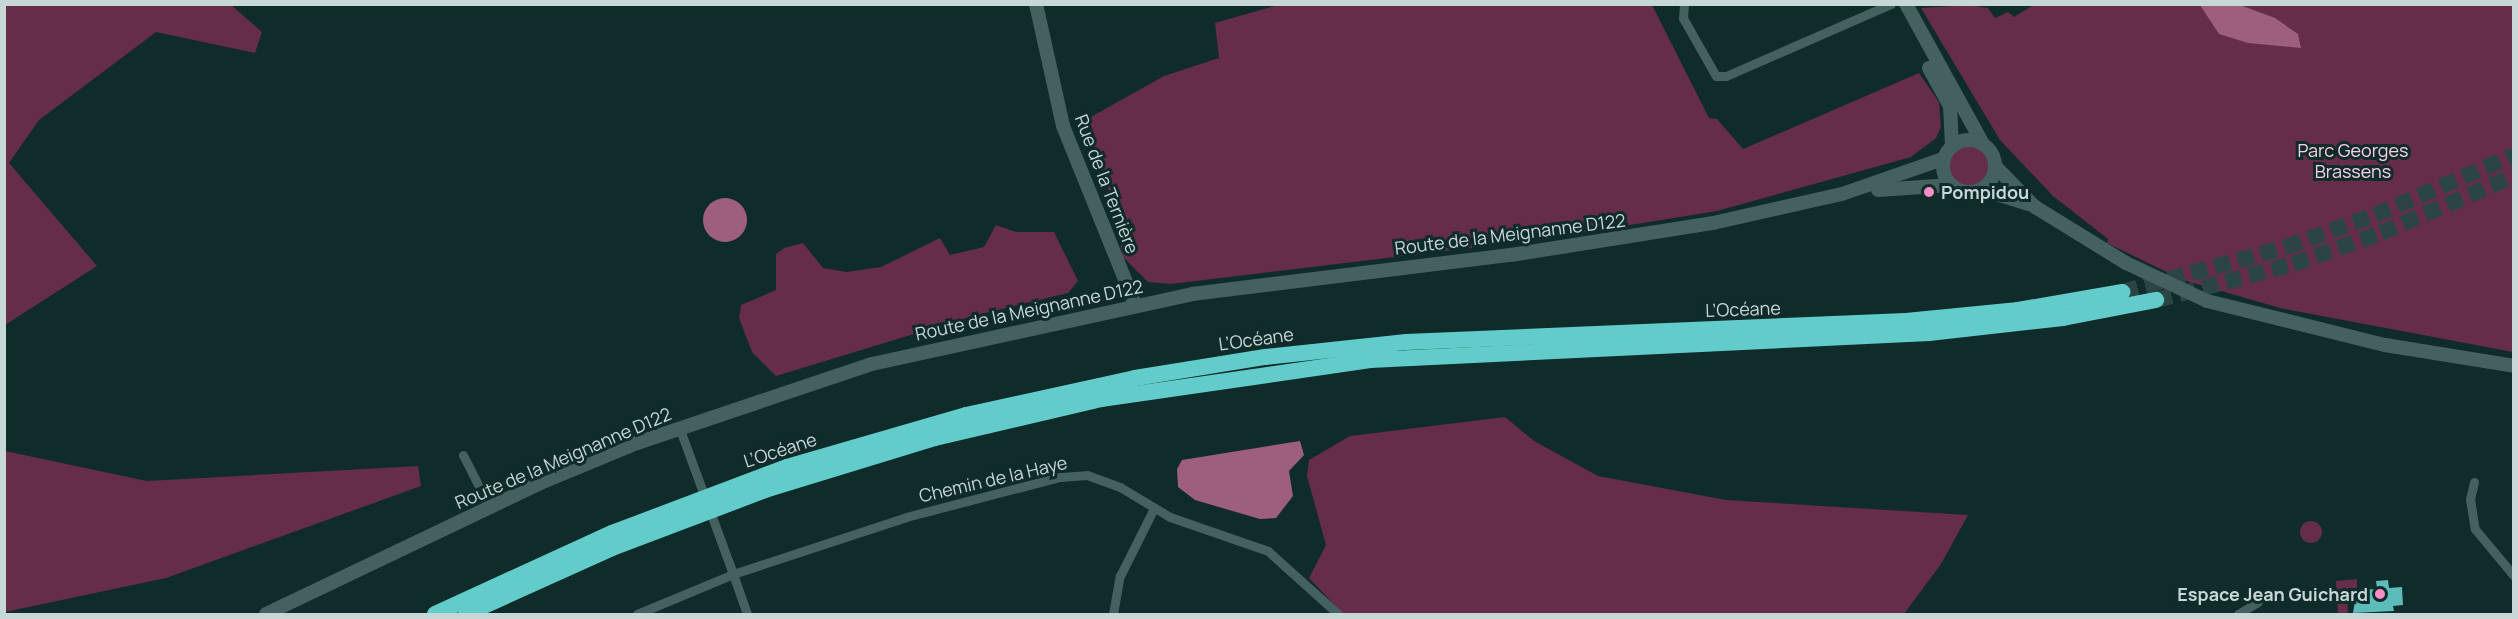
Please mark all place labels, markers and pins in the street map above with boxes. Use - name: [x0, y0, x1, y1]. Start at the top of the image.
- place label: Pompidou: [1941, 181, 2029, 203]
- marker: Pompidou: [1922, 185, 1936, 199]
- place label: Espace Jean Guichard: [2177, 583, 2368, 605]
- marker: Espace Jean Guichard: [2373, 587, 2387, 601]

